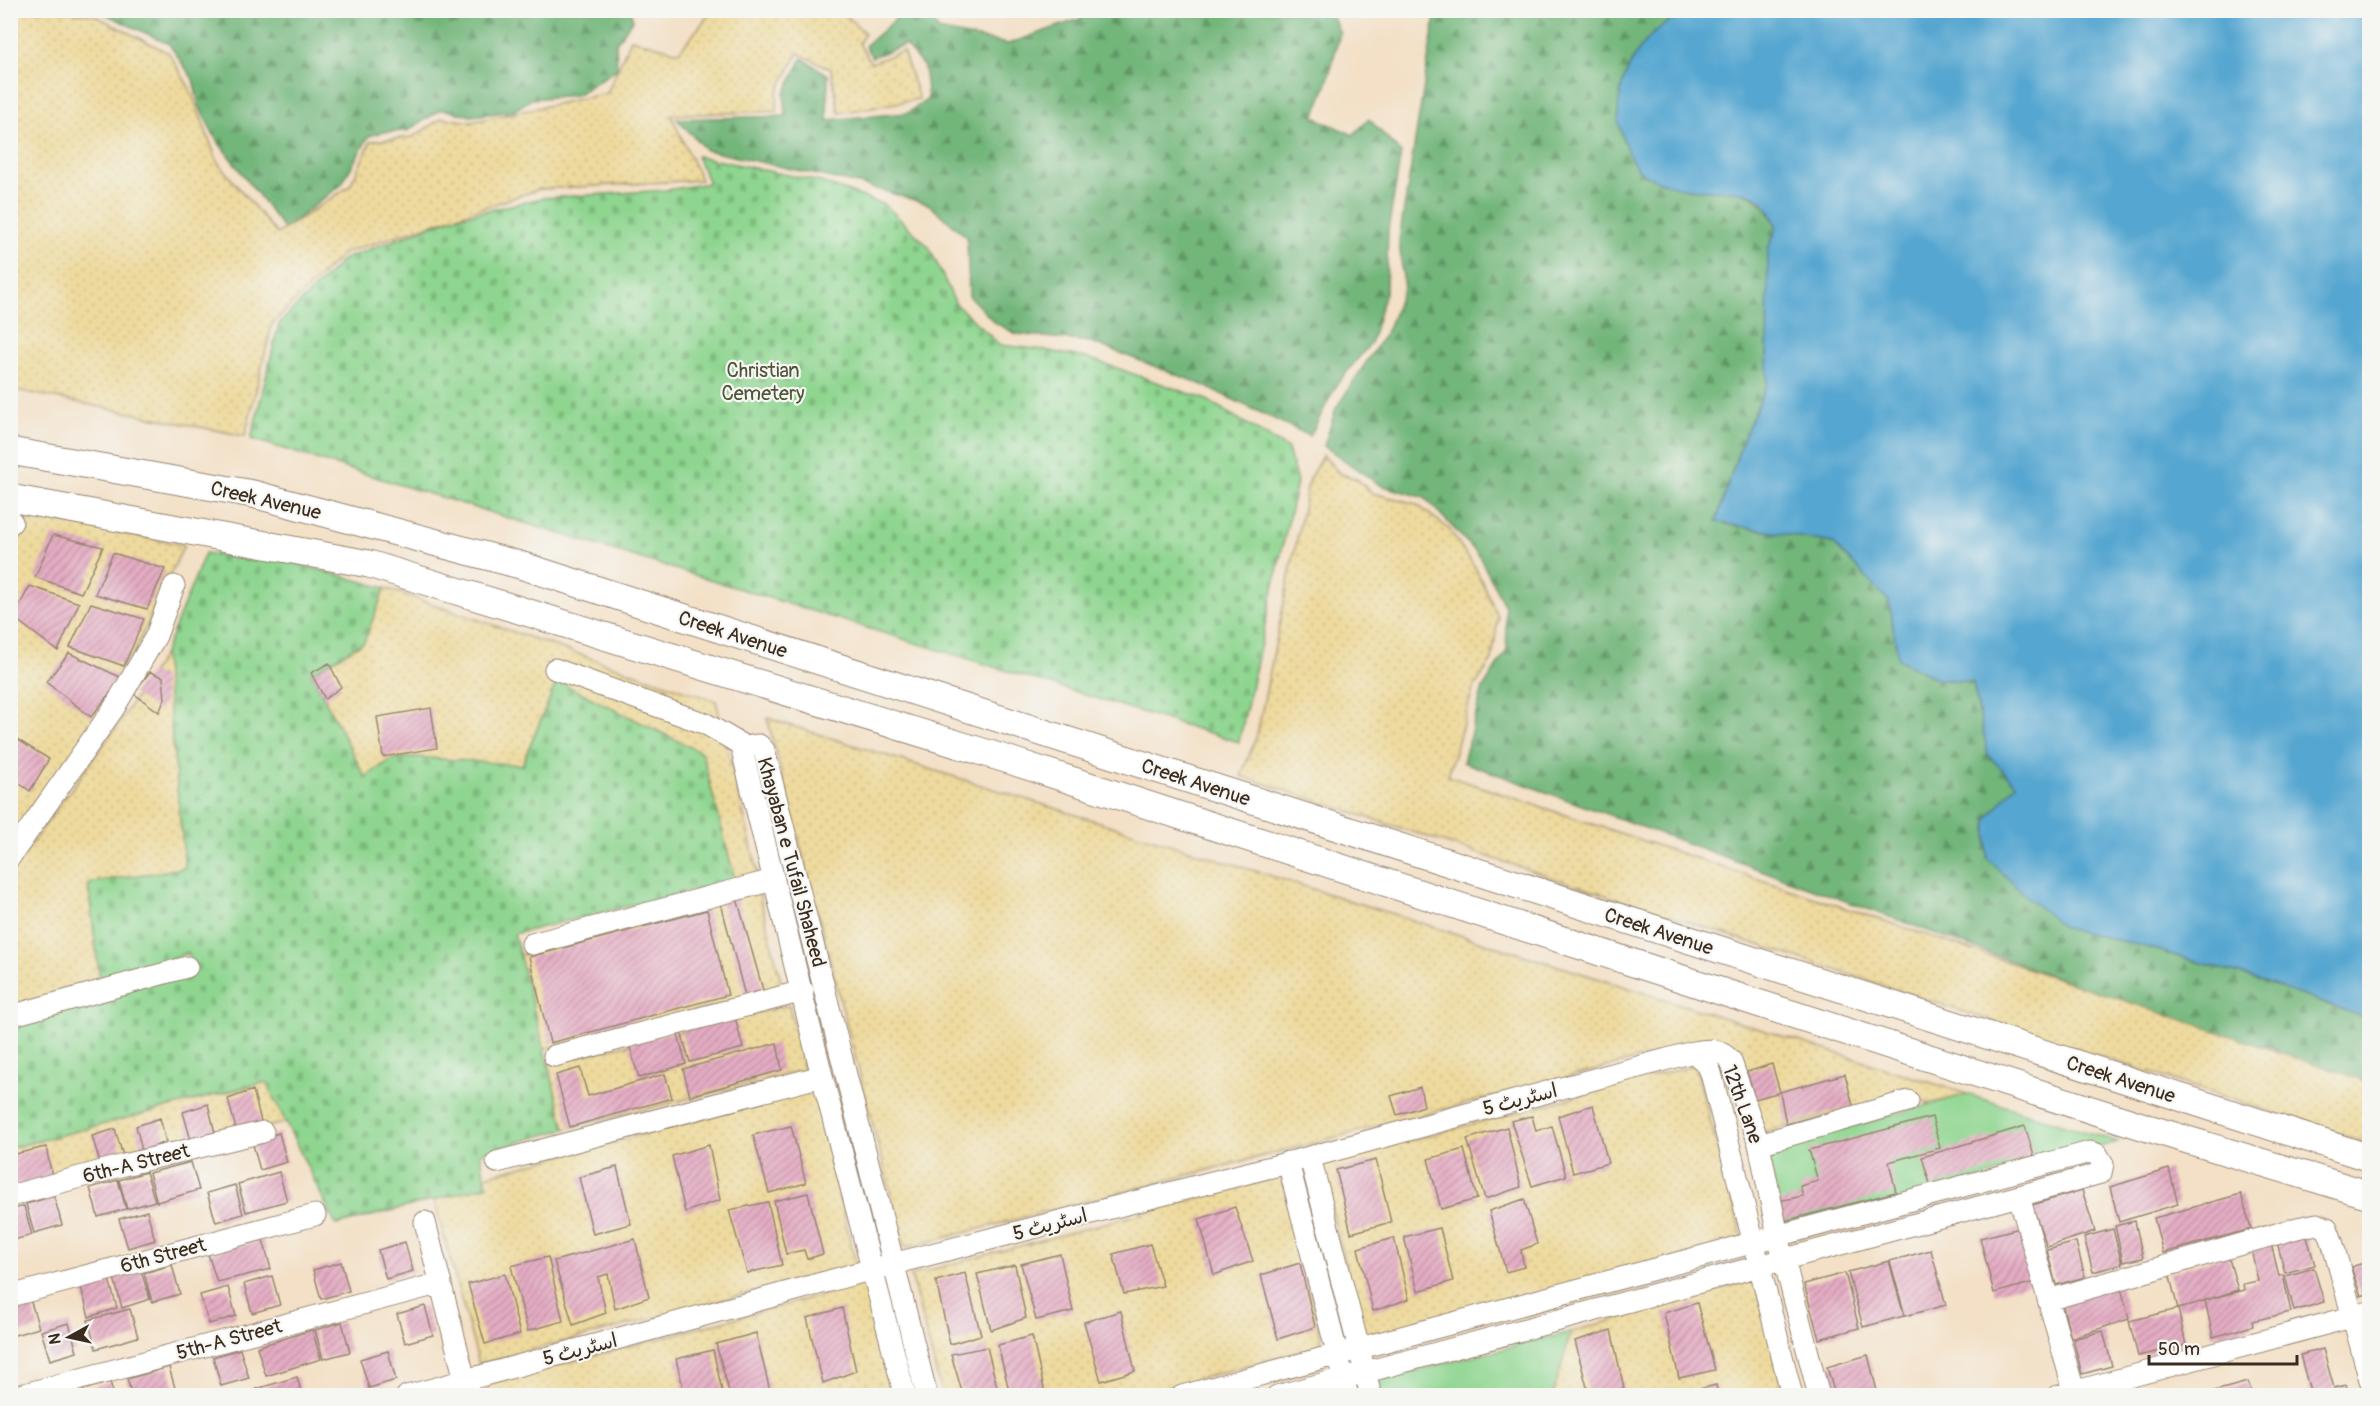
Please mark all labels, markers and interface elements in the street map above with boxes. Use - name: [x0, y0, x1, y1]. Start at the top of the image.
- park label: Christian Cemetery: [721, 358, 805, 406]
- street label: Creek Avenue: [208, 476, 324, 525]
- street label: Creek Avenue: [675, 605, 791, 664]
- street label: Creek Avenue: [1138, 753, 1254, 812]
- street label: Khayaban e Tufail Shaheed: [751, 755, 832, 970]
- street label: Creek Avenue: [1601, 902, 1717, 961]
- street label: Creek Avenue: [2063, 1050, 2179, 1109]
- street label: 12th Lane: [1717, 1061, 1768, 1147]
- street label: اسٹریٹ 5: [1480, 1078, 1560, 1121]
- street label: 6th-A Street: [80, 1138, 193, 1189]
- street label: اسٹریٹ 5: [1010, 1203, 1090, 1246]
- street label: 6th Street: [118, 1232, 210, 1279]
- north arrow: [39, 1307, 99, 1367]
- street label: 5th-A Street: [174, 1313, 286, 1366]
- street label: اسٹریٹ 5: [540, 1328, 620, 1371]
- scale bar: [2149, 1328, 2298, 1366]
- text: N: [44, 1332, 66, 1346]
- text: 50 m: [2158, 1338, 2200, 1361]

